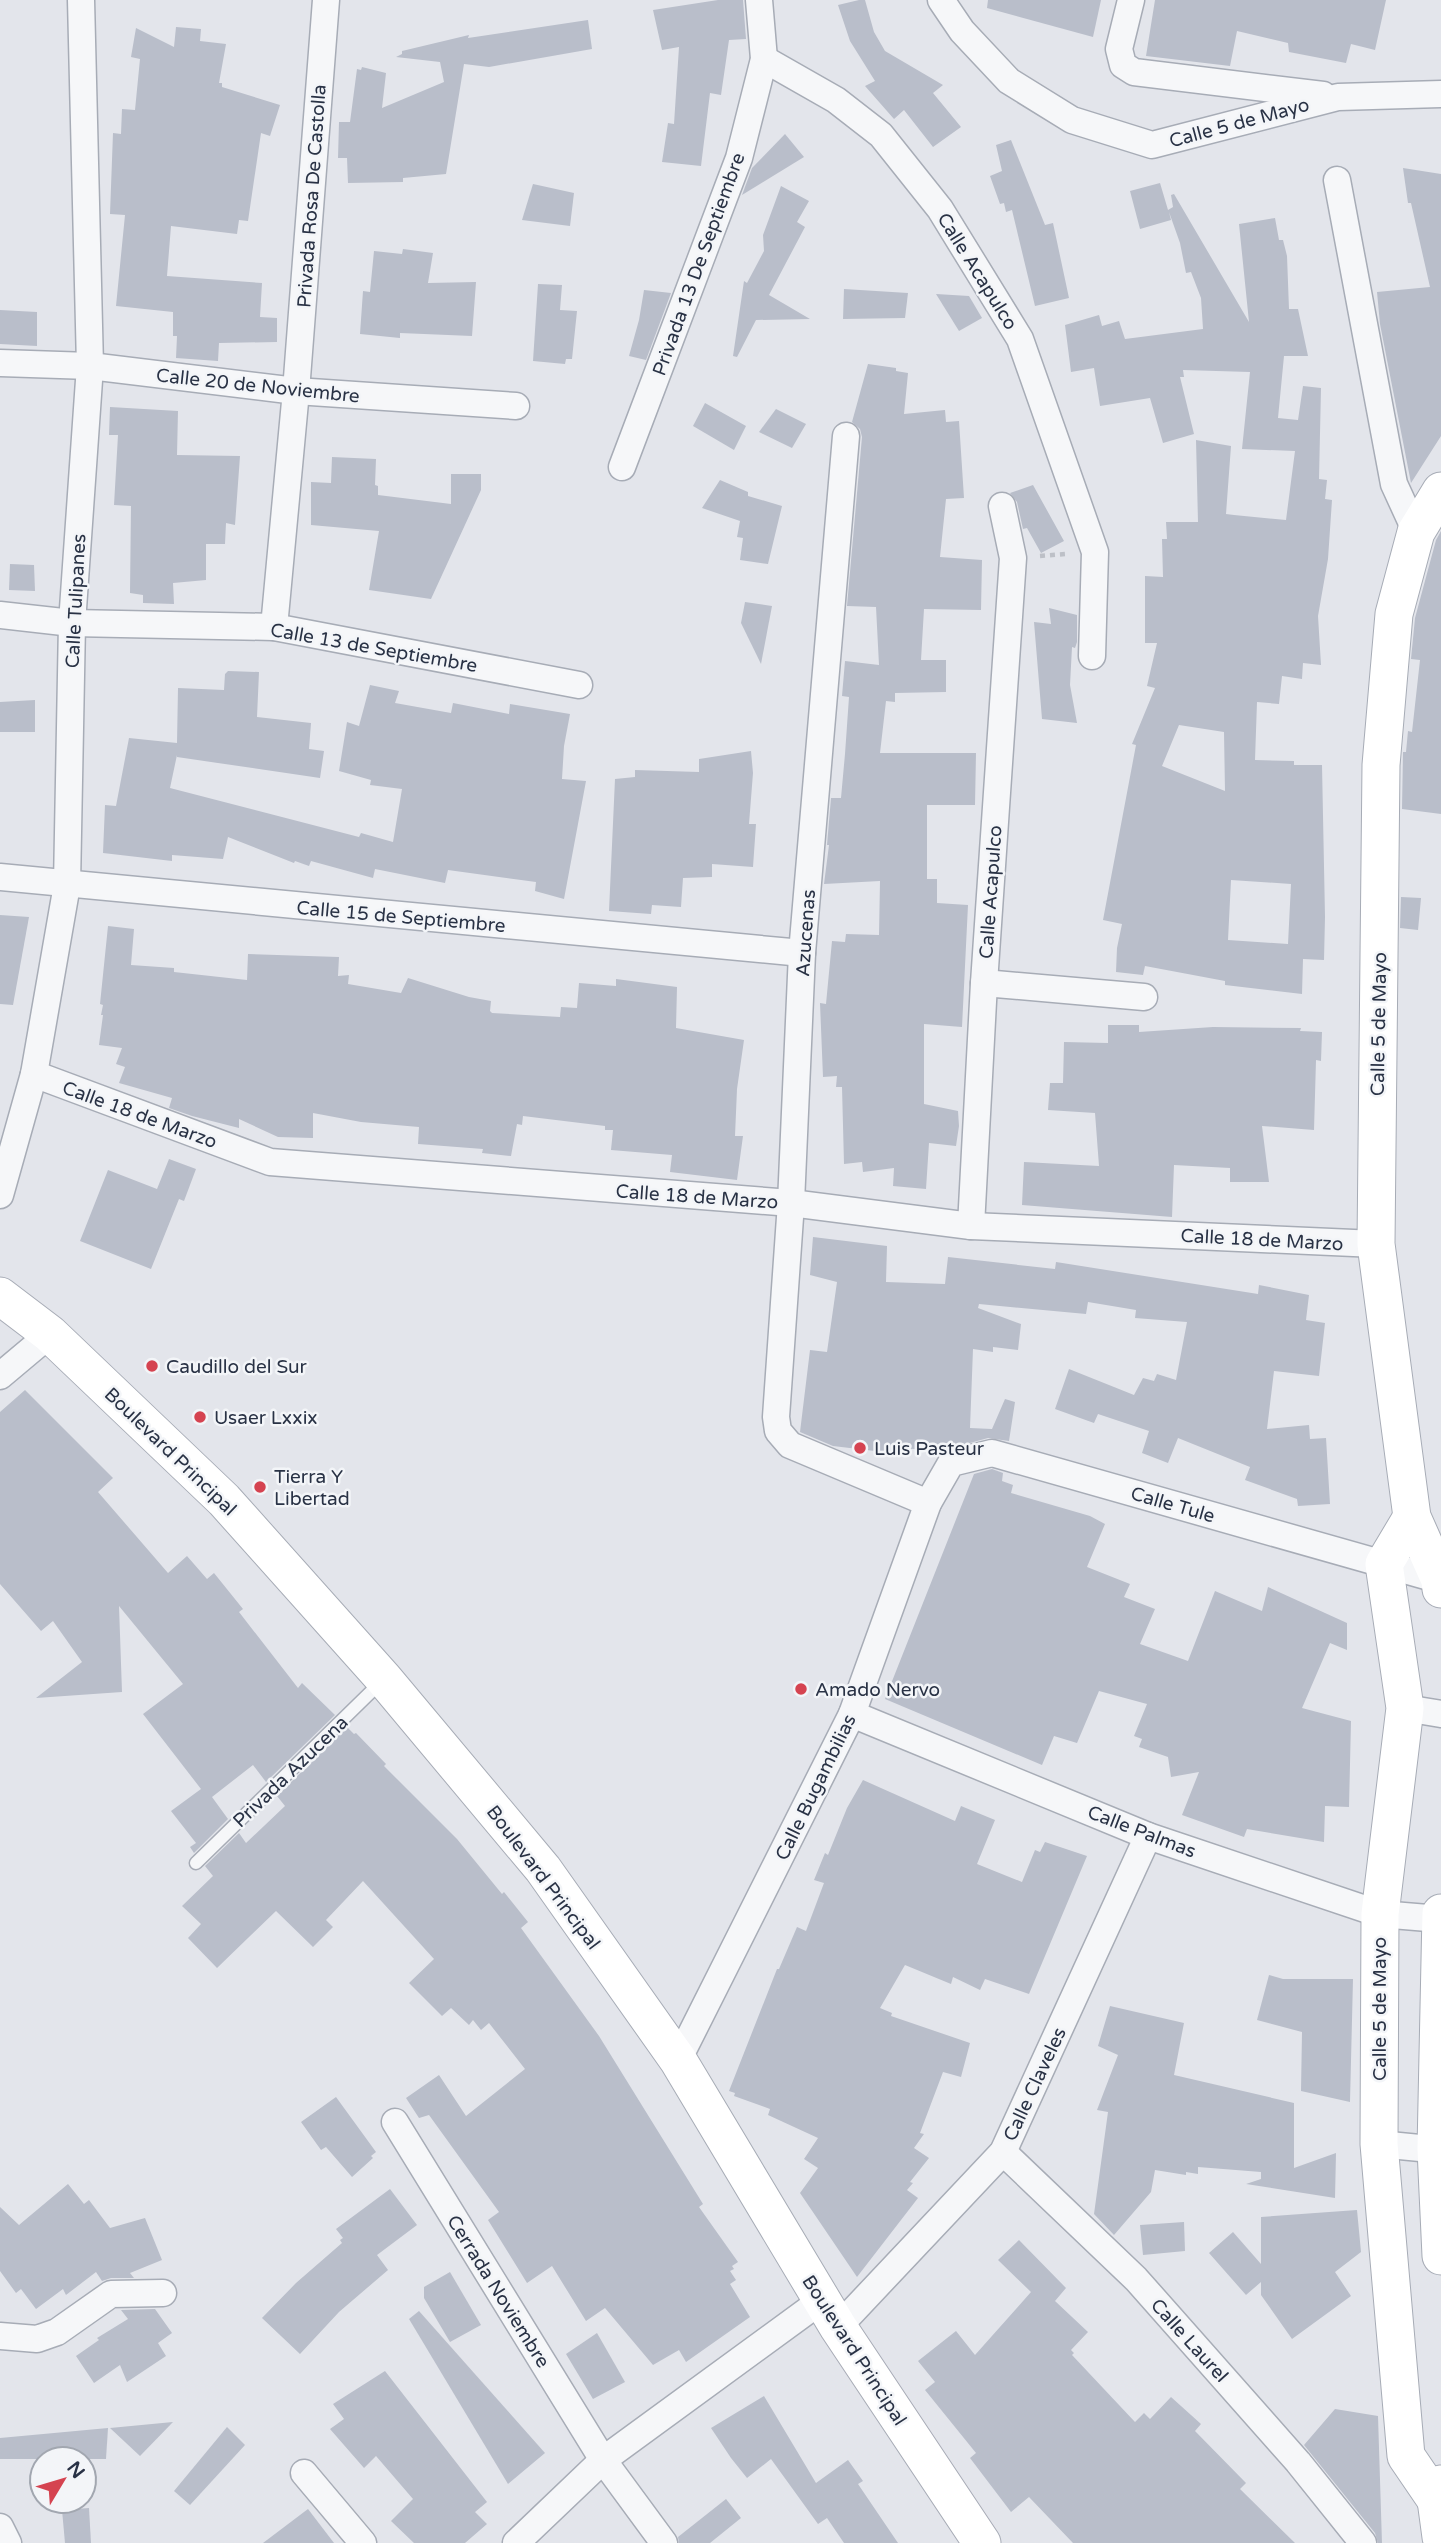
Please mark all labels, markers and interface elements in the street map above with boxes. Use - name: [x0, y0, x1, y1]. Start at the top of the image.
- street label: Privada Rosa De Castolla: [293, 84, 331, 309]
- street label: Calle 5 de Mayo: [1167, 94, 1312, 152]
- street label: Privada 13 De Septiembre: [648, 150, 750, 379]
- street label: Calle Acapulco: [932, 209, 1022, 334]
- street label: Calle 20 de Noviembre: [155, 364, 361, 408]
- street label: Calle Tulipanes: [61, 533, 91, 669]
- street label: Calle 13 de Septiembre: [269, 619, 479, 677]
- street label: Calle Acapulco: [975, 825, 1007, 960]
- street label: Azucenas: [792, 889, 820, 977]
- street label: Calle 15 de Septiembre: [295, 897, 506, 937]
- street label: Calle 5 de Mayo: [1367, 952, 1391, 1096]
- street label: Calle 18 de Marzo: [59, 1077, 220, 1153]
- street label: Calle 18 de Marzo: [615, 1180, 779, 1214]
- street label: Calle 18 de Marzo: [1180, 1225, 1344, 1255]
- place label: Caudillo del Sur: [166, 1356, 308, 1378]
- marker: Caudillo del Sur: [144, 1358, 160, 1374]
- street label: Boulevard Principal: [100, 1383, 241, 1520]
- place label: Usaer Lxxix: [214, 1407, 318, 1429]
- marker: Usaer Lxxix: [192, 1409, 208, 1425]
- place label: Luis Pasteur: [874, 1438, 985, 1460]
- marker: Luis Pasteur: [852, 1440, 868, 1456]
- place label: Tierra Y Libertad: [274, 1466, 350, 1510]
- marker: Tierra Y Libertad: [252, 1479, 268, 1495]
- street label: Calle Tule: [1128, 1482, 1217, 1527]
- place label: Amado Nervo: [815, 1679, 940, 1701]
- marker: Amado Nervo: [793, 1681, 809, 1697]
- street label: Privada Azucena: [229, 1711, 353, 1832]
- street label: Calle Bugambilias: [771, 1711, 861, 1864]
- street label: Boulevard Principal: [482, 1801, 605, 1954]
- street label: Calle Palmas: [1085, 1801, 1199, 1863]
- street label: Calle 5 de Mayo: [1369, 1937, 1391, 2081]
- street label: Calle Claveles: [999, 2024, 1071, 2145]
- street label: Cerrada Noviembre: [442, 2211, 554, 2372]
- street label: Boulevard Principal: [797, 2271, 911, 2430]
- street label: Calle Laurel: [1146, 2294, 1232, 2387]
- north arrow: [28, 2445, 98, 2515]
- text: N: [62, 2457, 89, 2483]

